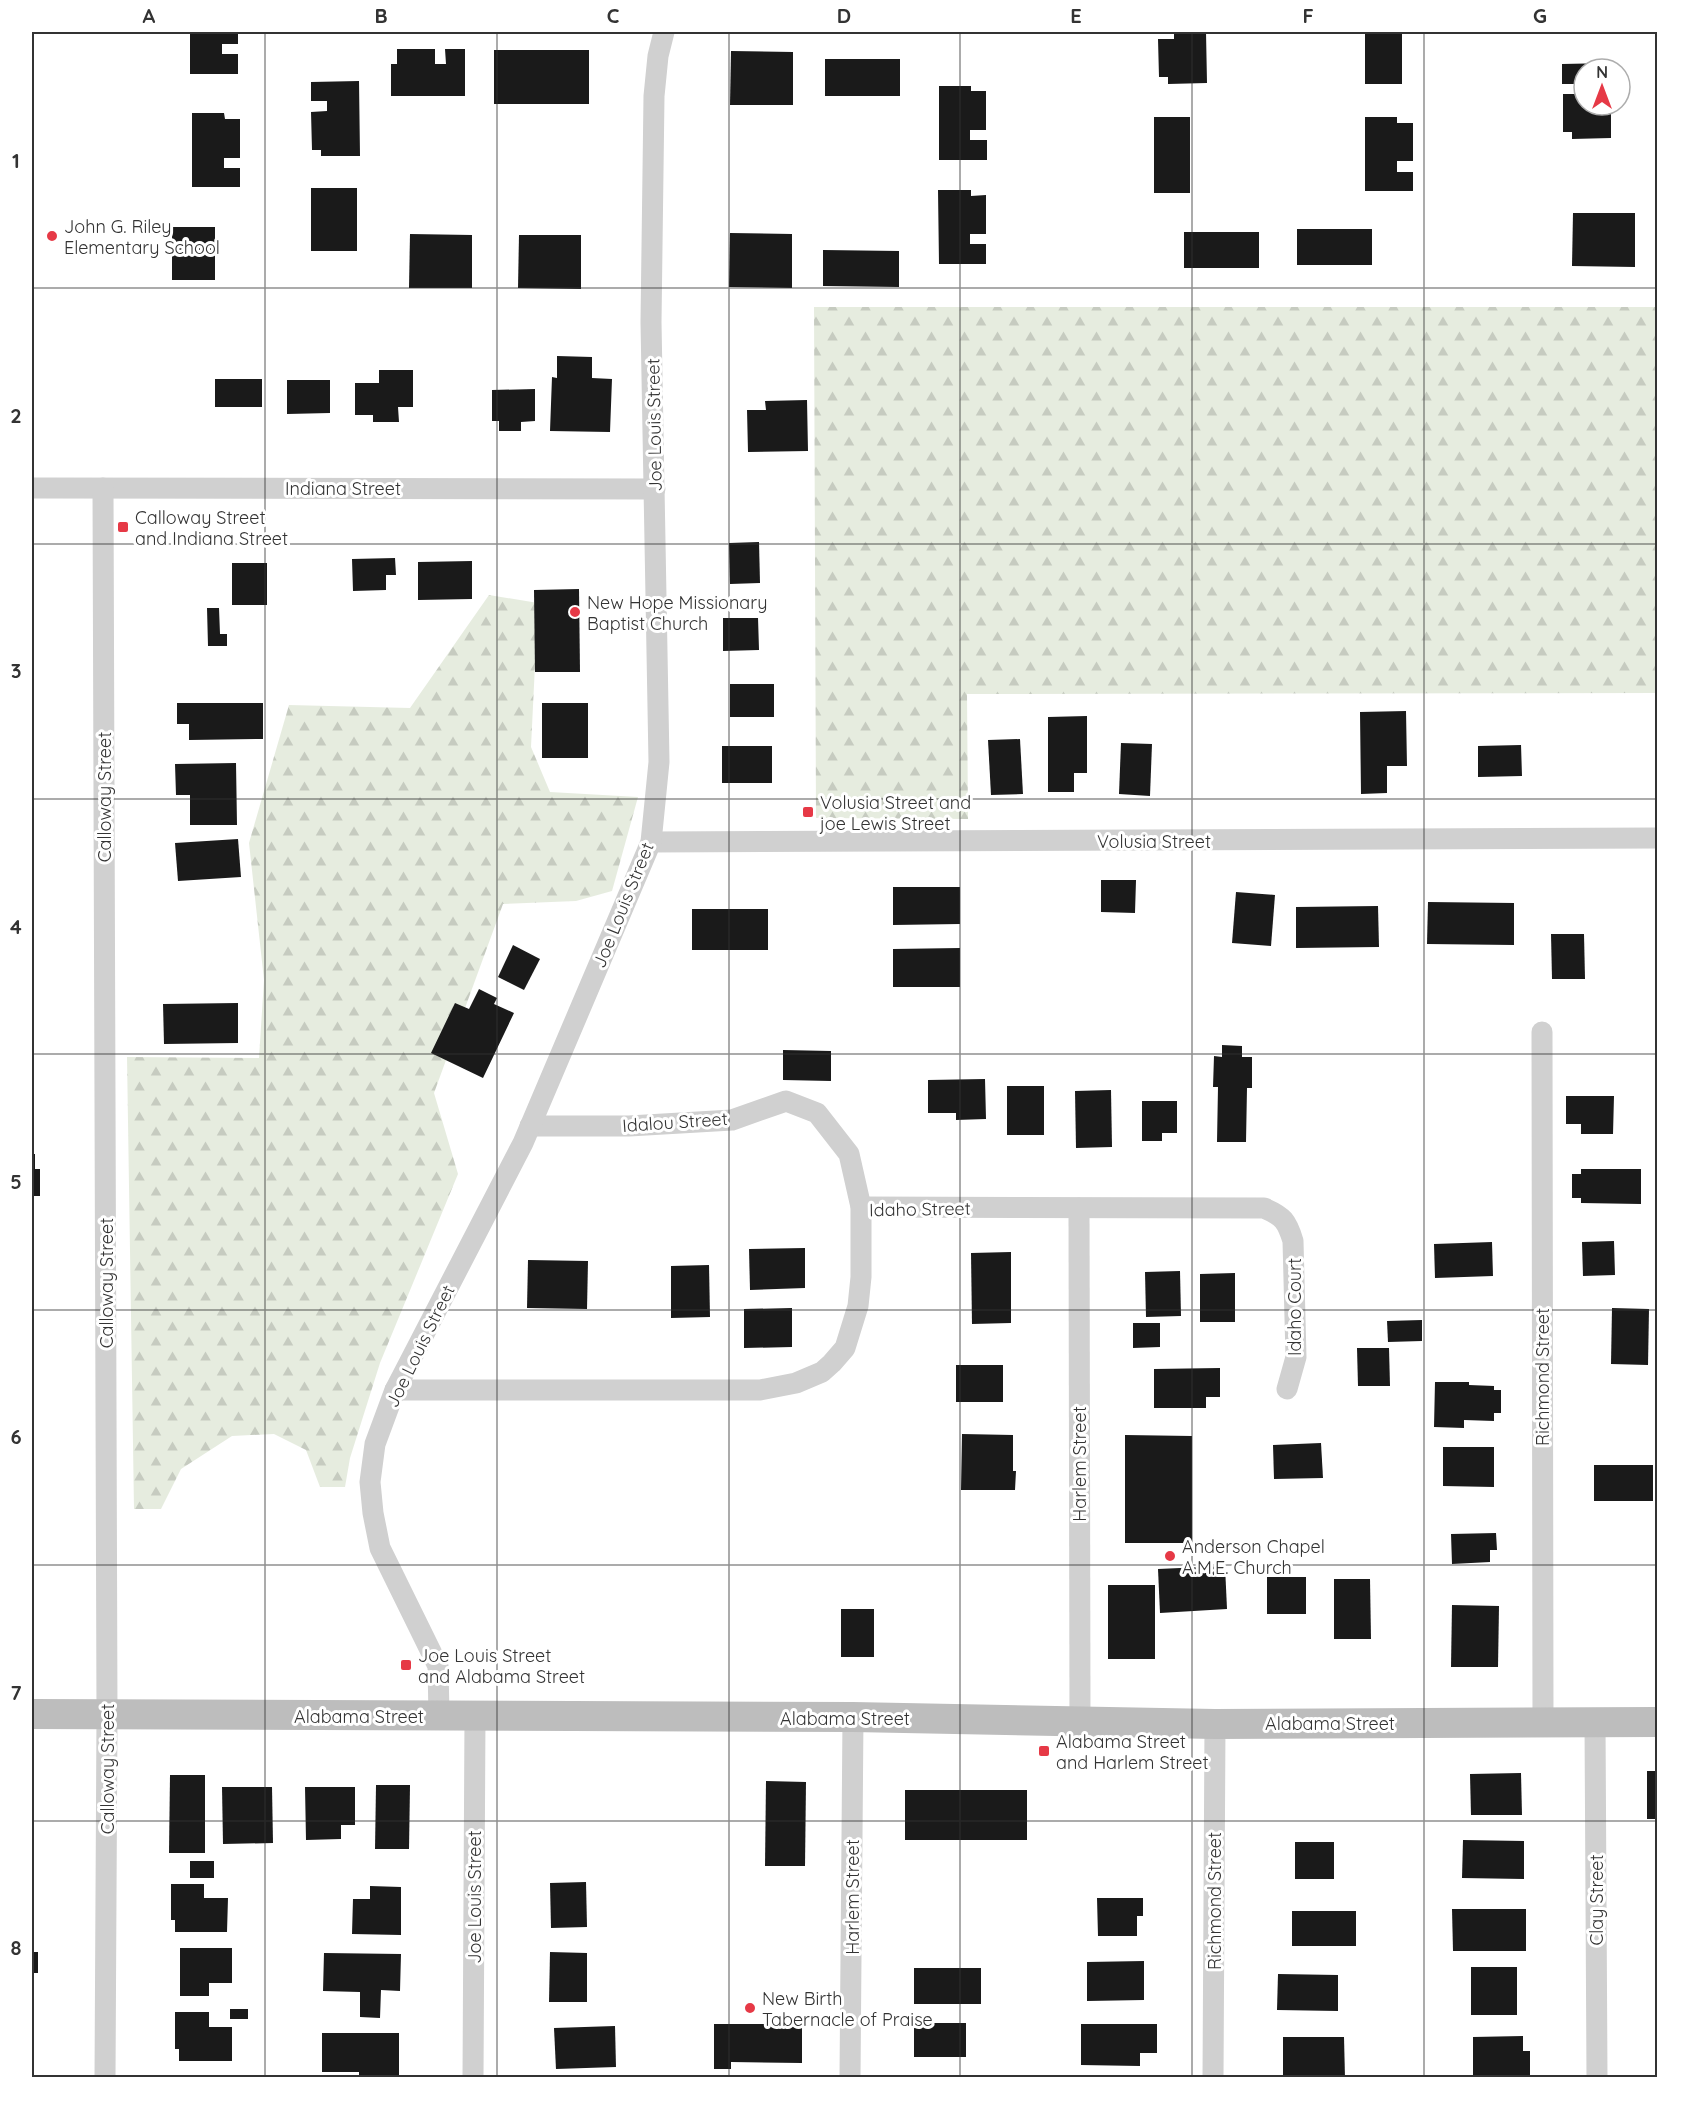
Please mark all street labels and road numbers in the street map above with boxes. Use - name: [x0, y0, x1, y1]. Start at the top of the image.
- street label: Joe Louis Street: [641, 358, 667, 492]
- street label: Indiana Street: [285, 477, 401, 500]
- street label: Calloway Street: [93, 732, 116, 862]
- street label: Volusia Street: [1097, 830, 1211, 853]
- street label: Joe Louis Street: [587, 839, 659, 971]
- street label: Idalou Street: [622, 1107, 728, 1137]
- street label: Idaho Street: [869, 1197, 971, 1221]
- street label: Calloway Street: [95, 1218, 118, 1348]
- street label: Idaho Court: [1283, 1258, 1306, 1356]
- street label: Joe Louis Street: [380, 1281, 460, 1411]
- street label: Richmond Street: [1531, 1308, 1554, 1446]
- street label: Harlem Street: [1068, 1406, 1091, 1522]
- street label: Calloway Street: [96, 1704, 119, 1834]
- street label: Alabama Street: [294, 1705, 424, 1728]
- street label: Alabama Street: [780, 1707, 910, 1730]
- street label: Alabama Street: [1265, 1712, 1395, 1735]
- street label: Joe Louis Street: [463, 1830, 486, 1964]
- street label: Richmond Street: [1203, 1832, 1226, 1970]
- street label: Harlem Street: [841, 1839, 864, 1955]
- street label: Clay Street: [1585, 1854, 1608, 1946]

